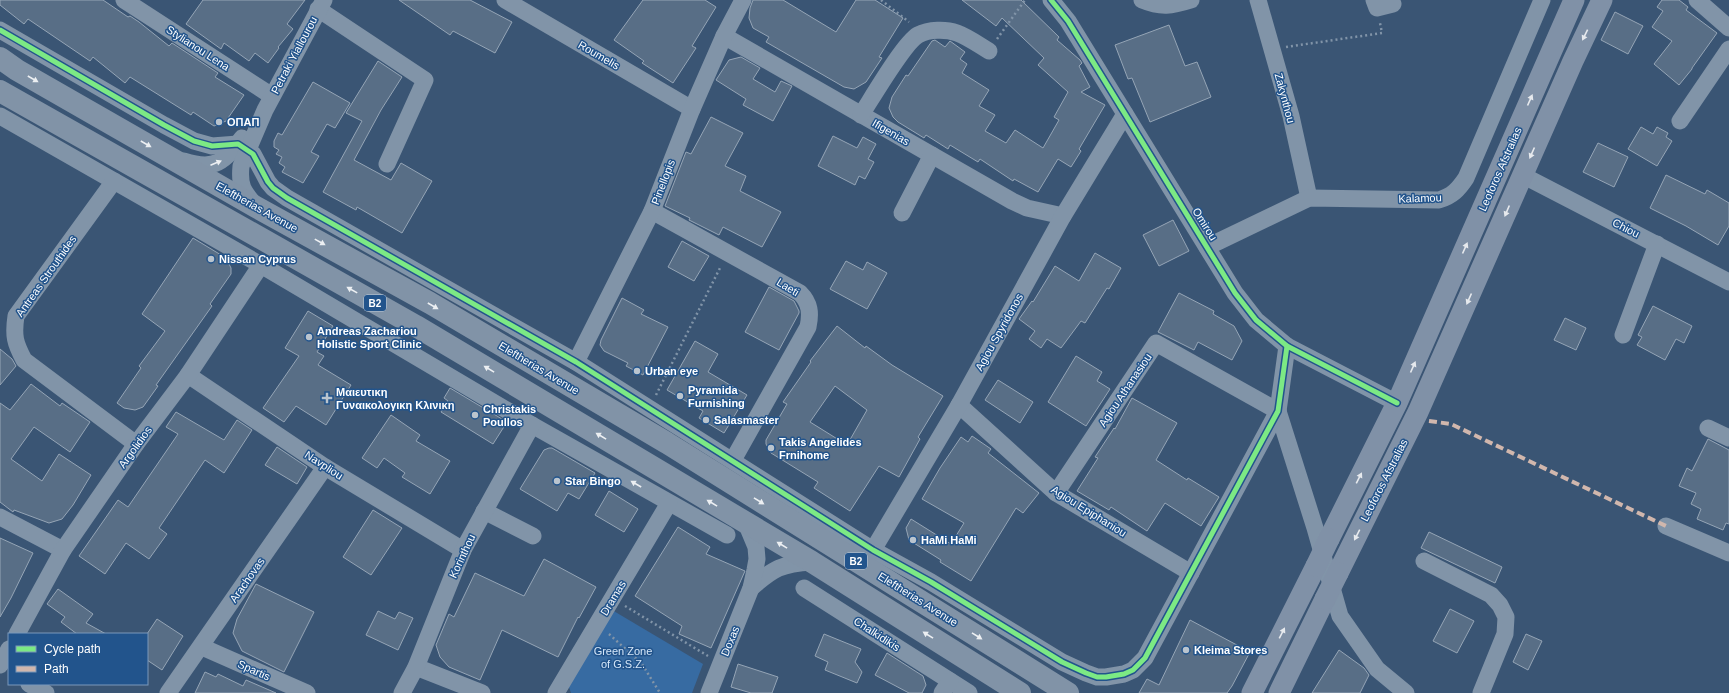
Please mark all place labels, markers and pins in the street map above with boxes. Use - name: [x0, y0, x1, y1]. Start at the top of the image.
- place label: ΟΠΑΠ: [227, 116, 259, 128]
- marker: ΟΠΑΠ: [214, 117, 224, 127]
- place label: Nissan Cyprus: [219, 253, 296, 265]
- marker: Nissan Cyprus: [206, 254, 216, 264]
- place label: Andreas Zachariou Holistic Sport Clinic: [317, 325, 422, 350]
- marker: Andreas Zachariou Holistic Sport Clinic: [304, 332, 314, 342]
- place label: Urban eye: [645, 365, 698, 377]
- marker: Urban eye: [632, 366, 642, 376]
- place label: Pyramida Furnishing: [688, 384, 745, 409]
- place label: Μαιευτικη Γυναικολογικη Κλινικη: [336, 386, 455, 411]
- marker: Pyramida Furnishing: [675, 391, 685, 401]
- marker: Μαιευτικη Γυναικολογικη Κλινικη: [321, 392, 333, 404]
- place label: Christakis Poullos: [483, 403, 536, 428]
- marker: Christakis Poullos: [470, 410, 480, 420]
- place label: Salasmaster: [714, 414, 780, 426]
- marker: Salasmaster: [701, 415, 711, 425]
- place label: Takis Angelides Frnihome: [779, 436, 862, 461]
- marker: Takis Angelides Frnihome: [766, 443, 776, 453]
- place label: Star Bingo: [565, 475, 621, 487]
- marker: Star Bingo: [552, 476, 562, 486]
- place label: HaMi HaMi: [921, 534, 977, 546]
- marker: HaMi HaMi: [908, 535, 918, 545]
- place label: Kleima Stores: [1194, 644, 1267, 656]
- marker: Kleima Stores: [1181, 645, 1191, 655]

